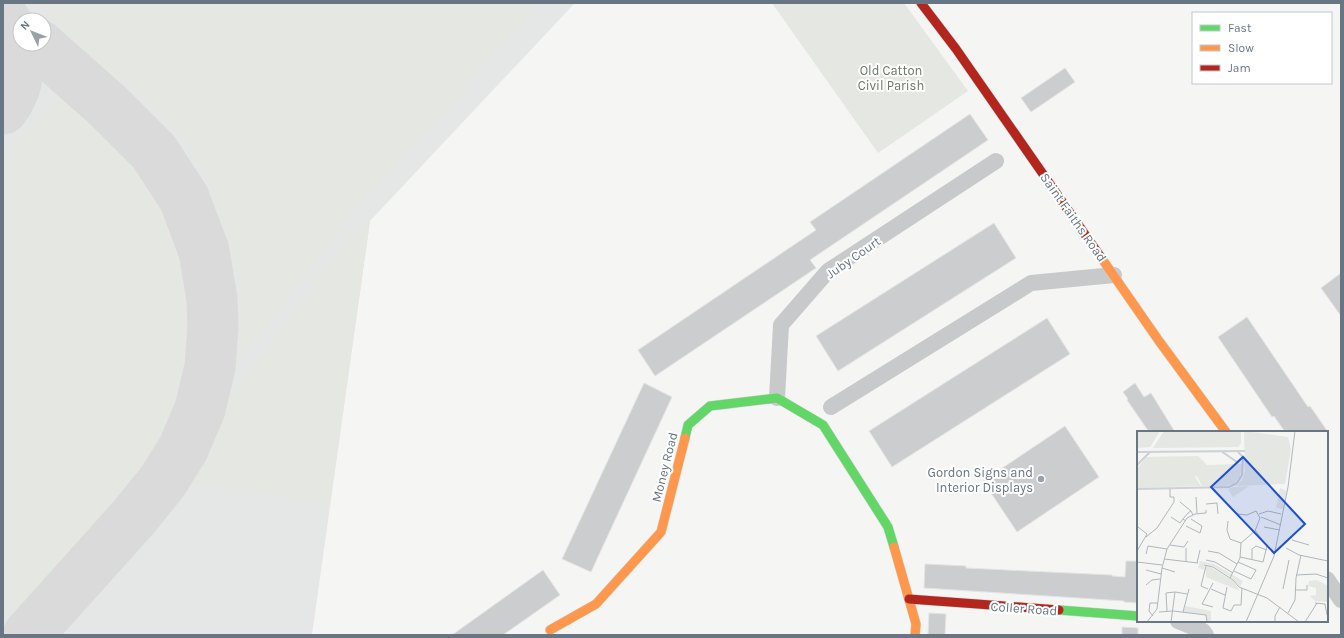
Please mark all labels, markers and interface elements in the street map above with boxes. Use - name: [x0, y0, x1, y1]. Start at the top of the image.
- north arrow: [12, 12, 52, 52]
- legend: [1192, 12, 1332, 84]
- text: N: [18, 18, 32, 33]
- text: Fast: [1228, 21, 1252, 35]
- text: Slow: [1228, 41, 1254, 55]
- text: Jam: [1228, 61, 1251, 75]
- park label: Old Catton Civil Parish: [858, 63, 924, 93]
- street label: Saint Faiths Road: [1037, 170, 1110, 265]
- street label: Juby Court: [823, 233, 883, 281]
- street label: Money Road: [649, 431, 680, 504]
- inset map: [1137, 431, 1328, 622]
- place label: Gordon Signs and Interior Displays: [928, 465, 1033, 495]
- marker: Gordon Signs and Interior Displays: [1036, 474, 1046, 484]
- street label: Coller Road: [990, 599, 1058, 618]

